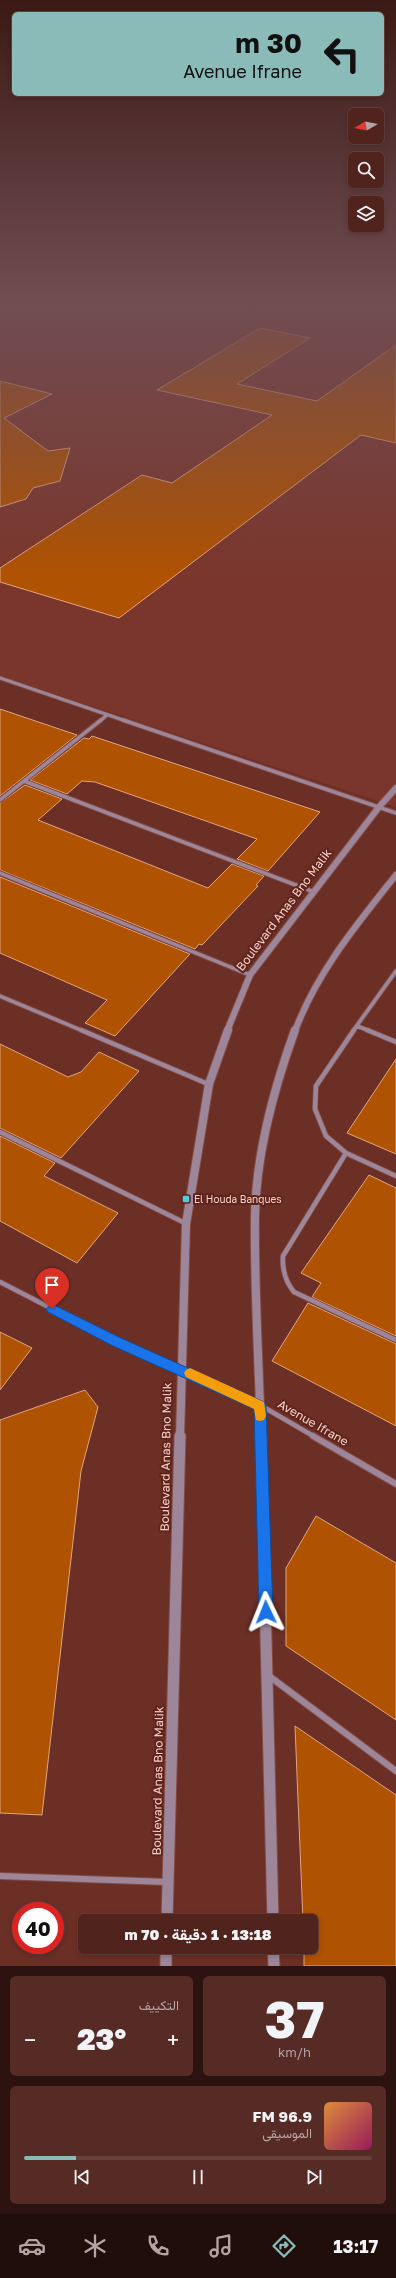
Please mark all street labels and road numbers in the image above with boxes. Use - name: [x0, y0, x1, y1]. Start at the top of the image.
- street label: Boulevard Anas Bno Malik: [233, 845, 335, 974]
- street label: Boulevard Anas Bno Malik: [157, 1382, 174, 1532]
- street label: Avenue Ifrane: [275, 1396, 351, 1449]
- street label: Boulevard Anas Bno Malik: [149, 1706, 166, 1856]

